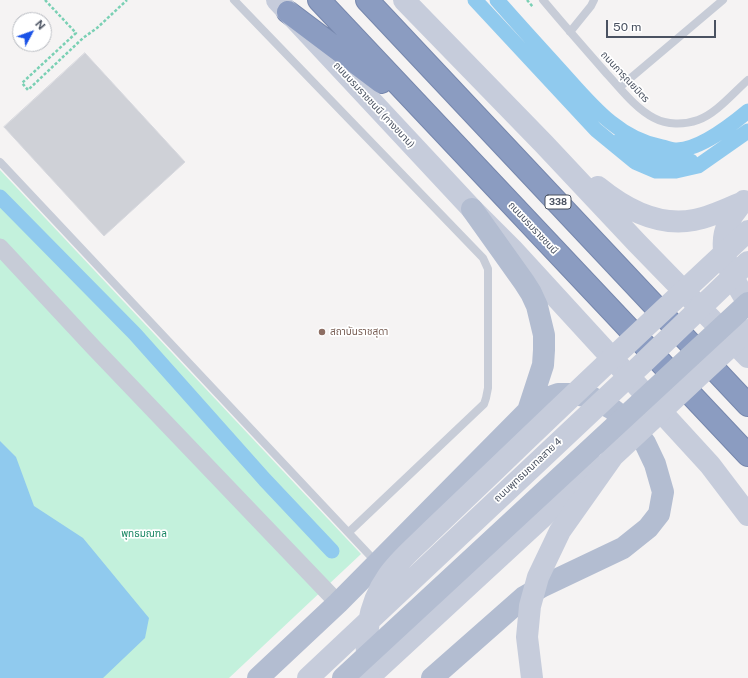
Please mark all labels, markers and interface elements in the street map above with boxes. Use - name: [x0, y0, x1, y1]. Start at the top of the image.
- north arrow: [12, 12, 52, 52]
- scale bar: [608, 12, 718, 38]
- text: N: [33, 18, 48, 32]
- text: 50 m: [613, 20, 641, 34]
- street label: ถนนการุณยมิตร: [598, 49, 652, 105]
- street label: ถนนบรมราชชนนี (ทางขนาน): [331, 59, 417, 151]
- road number: 338: [545, 195, 571, 209]
- street label: ถนนบรมราชชนนี: [506, 199, 560, 257]
- place label: สถาบันราชสุดา: [330, 326, 388, 338]
- marker: สถาบันราชสุดา: [317, 327, 327, 337]
- street label: ถนนพุทธมณฑลสาย 4: [492, 435, 564, 505]
- park label: พุทธมณฑล: [121, 528, 167, 540]

